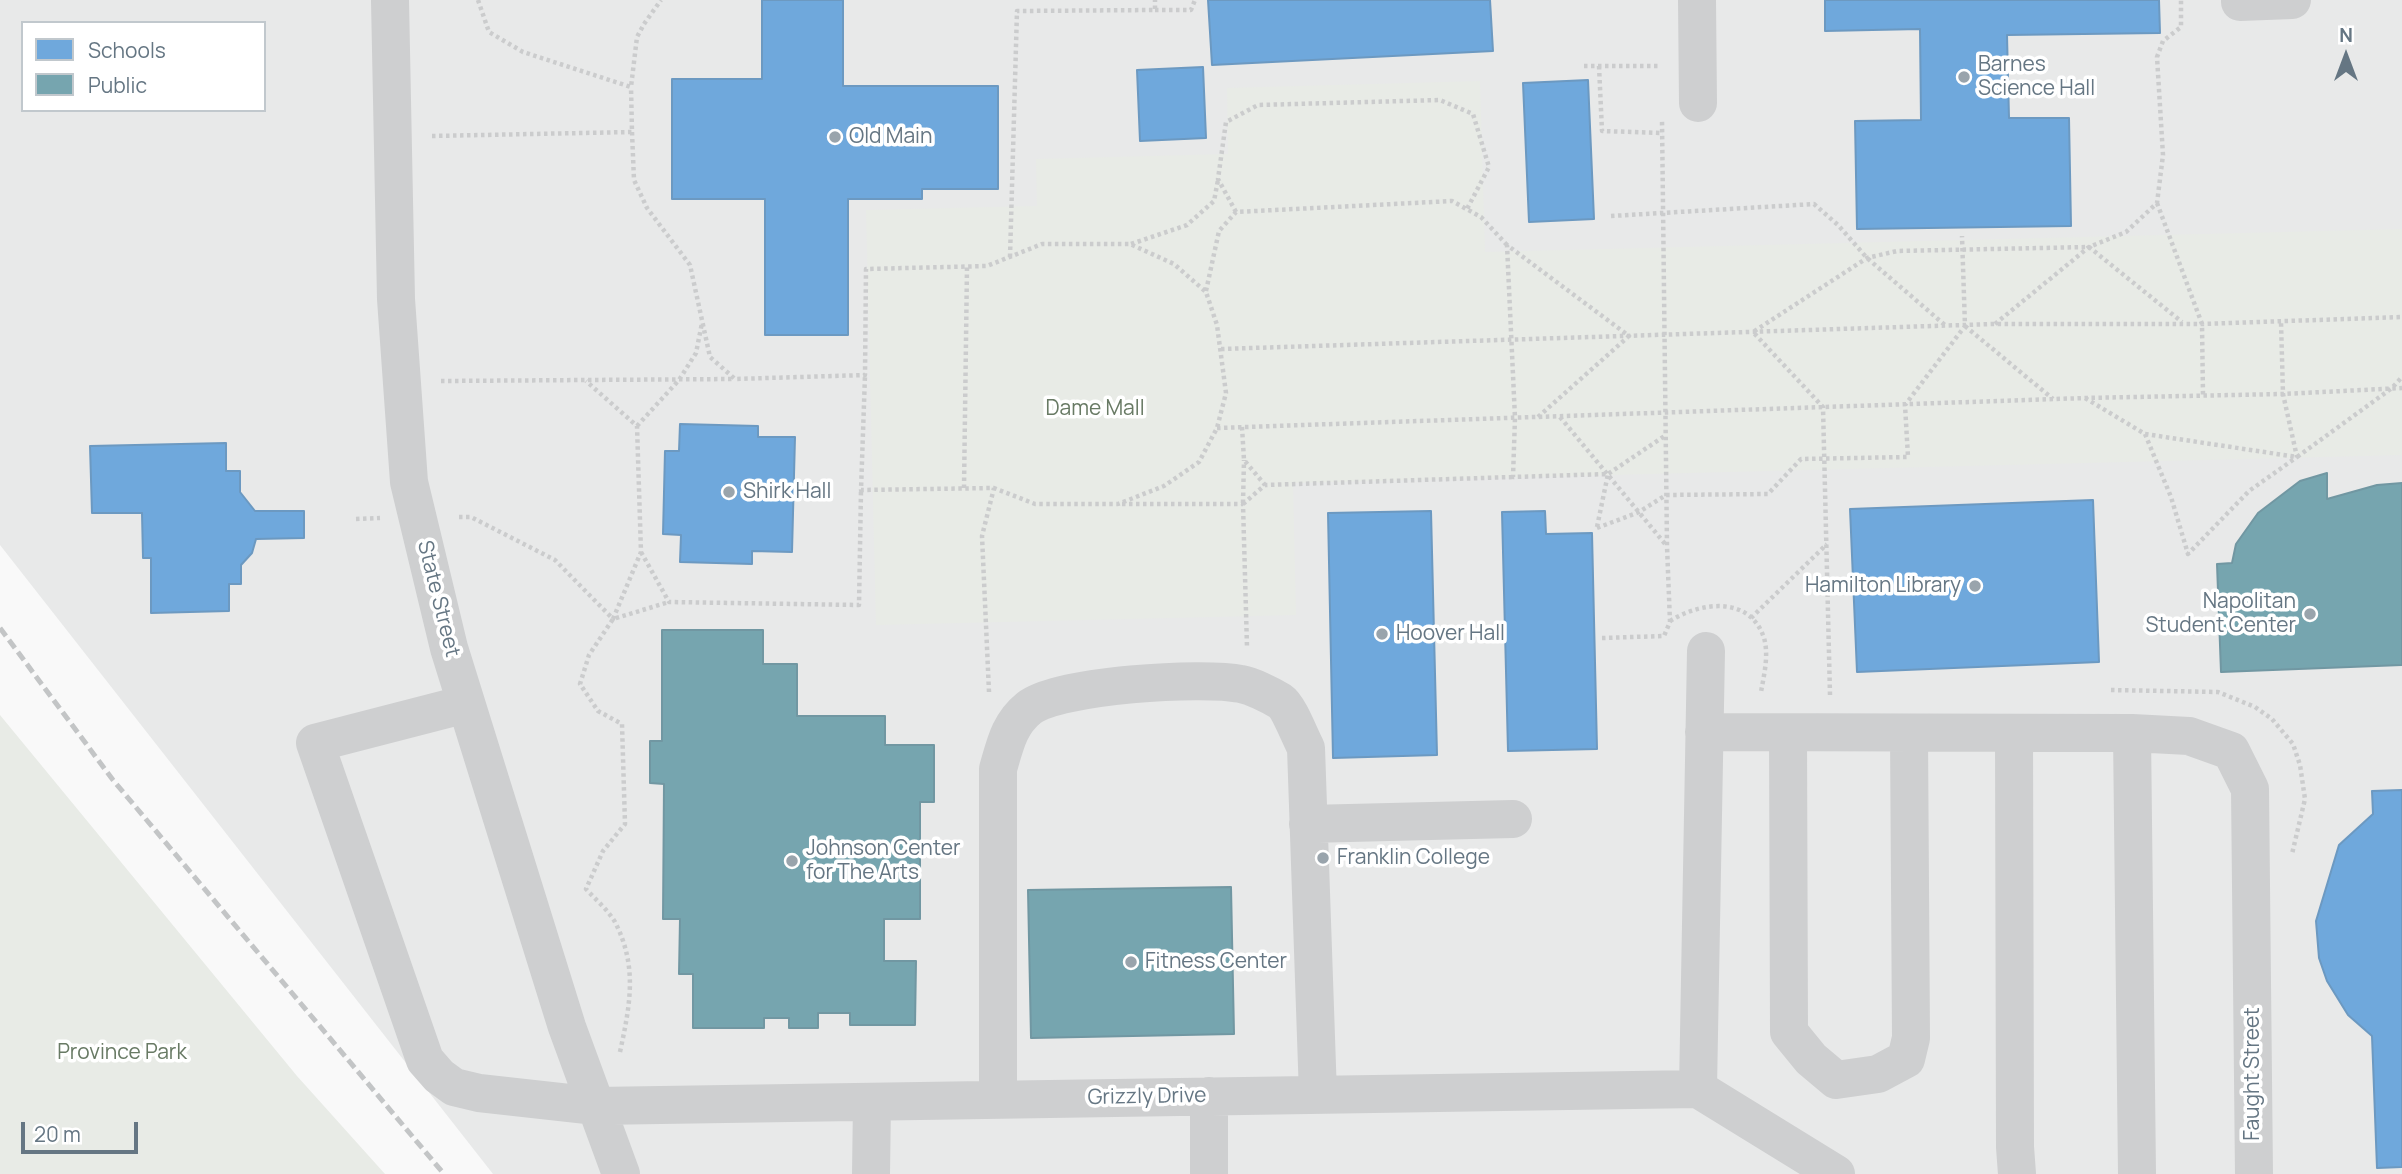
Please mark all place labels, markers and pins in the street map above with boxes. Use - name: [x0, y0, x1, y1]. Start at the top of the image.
- place label: Barnes Science Hall: [1978, 52, 2095, 102]
- marker: Barnes Science Hall: [1956, 69, 1972, 85]
- place label: Old Main: [849, 124, 932, 150]
- marker: Old Main: [827, 129, 843, 145]
- place label: Shirk Hall: [743, 479, 831, 505]
- marker: Shirk Hall: [721, 484, 737, 500]
- place label: Hamilton Library: [1805, 573, 1961, 599]
- marker: Hamilton Library: [1967, 578, 1983, 594]
- place label: Napolitan Student Center: [2145, 589, 2296, 639]
- marker: Napolitan Student Center: [2302, 606, 2318, 622]
- place label: Hoover Hall: [1396, 621, 1505, 647]
- marker: Hoover Hall: [1374, 626, 1390, 642]
- place label: Johnson Center for The Arts: [806, 836, 961, 886]
- place label: Franklin College: [1337, 845, 1490, 871]
- marker: Franklin College: [1315, 850, 1331, 866]
- marker: Johnson Center for The Arts: [784, 853, 800, 869]
- place label: Fitness Center: [1145, 949, 1287, 975]
- marker: Fitness Center: [1123, 954, 1139, 970]

